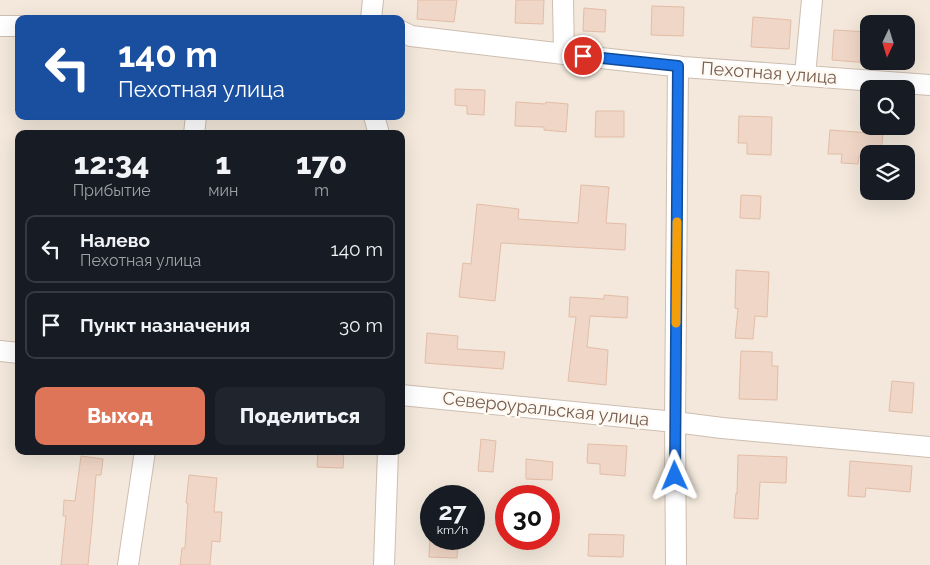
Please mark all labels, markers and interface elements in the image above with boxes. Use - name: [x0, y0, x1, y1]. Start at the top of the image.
- north arrow: [860, 15, 915, 70]
- map controls: [860, 15, 915, 200]
- text: 140 m: [118, 34, 218, 75]
- icon: left: [35, 35, 100, 100]
- pin: [562, 35, 604, 77]
- icon: arrive: [569, 42, 597, 70]
- street label: Пехотная улица: [700, 57, 838, 88]
- text: Пехотная улица: [118, 76, 285, 102]
- button: search: [860, 80, 915, 135]
- button: layers: [860, 145, 915, 200]
- text: 12:34: [74, 146, 149, 181]
- text: 1: [216, 146, 231, 181]
- text: 170: [296, 146, 347, 181]
- text: Прибытие: [73, 181, 151, 200]
- text: мин: [208, 181, 238, 200]
- text: m: [314, 181, 329, 200]
- text: Налево: [80, 229, 150, 251]
- icon: left: [37, 235, 65, 263]
- text: 140 m: [331, 238, 383, 260]
- text: Пехотная улица: [80, 251, 201, 270]
- icon: arrive: [37, 311, 65, 339]
- text: Пункт назначения: [80, 314, 250, 336]
- text: 30 m: [339, 314, 383, 336]
- button: Выход: [35, 387, 205, 445]
- button: Поделиться: [215, 387, 385, 445]
- street label: Североуральская улица: [442, 387, 650, 430]
- position arrow: [648, 449, 700, 501]
- speed limit sign: 30: [495, 485, 560, 550]
- text: 27: [438, 496, 467, 526]
- text: km/h: [437, 523, 468, 537]

